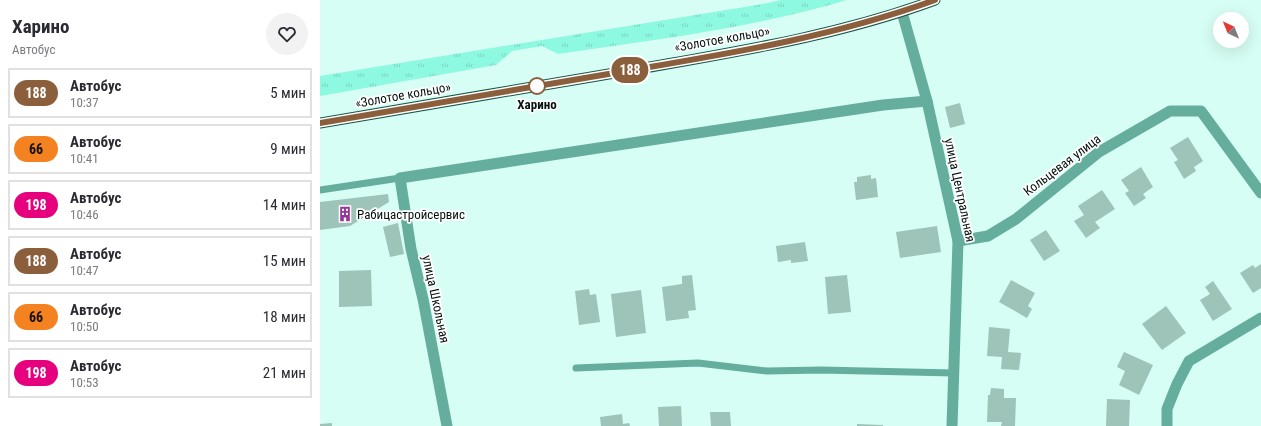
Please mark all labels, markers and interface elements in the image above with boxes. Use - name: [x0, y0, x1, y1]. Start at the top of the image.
- north arrow: [1213, 12, 1249, 48]
- map controls: [1213, 12, 1249, 48]
- button: heart: [266, 13, 308, 55]
- text: Харино: [12, 15, 69, 38]
- street label: «Золотое кольцо»: [673, 23, 771, 55]
- text: Автобус: [12, 42, 55, 57]
- line badge: 188: [607, 57, 653, 83]
- text: 188: [619, 62, 641, 78]
- text: Автобус: [70, 77, 121, 95]
- marker: Харино: [528, 77, 546, 95]
- street label: «Золотое кольцо»: [354, 79, 452, 111]
- text: 5 мин: [270, 84, 306, 102]
- text: 188: [25, 85, 47, 101]
- text: 10:37: [70, 95, 99, 110]
- place label: Харино: [517, 97, 557, 112]
- street label: Кольцевая улица: [1020, 131, 1104, 199]
- text: Автобус: [70, 133, 121, 151]
- street label: улица Центральная: [942, 137, 978, 243]
- text: 9 мин: [270, 140, 306, 158]
- text: 66: [29, 141, 43, 157]
- text: 10:41: [70, 151, 99, 166]
- text: Автобус: [70, 189, 121, 207]
- text: 14 мин: [263, 196, 306, 214]
- text: 198: [25, 197, 47, 213]
- building icon: Рабицастройсервис: [336, 205, 354, 223]
- text: 10:46: [70, 207, 99, 222]
- place label: Рабицастройсервис: [357, 207, 465, 222]
- text: Автобус: [70, 245, 121, 263]
- text: 15 мин: [263, 252, 306, 270]
- text: 188: [25, 253, 47, 269]
- street label: улица Школьная: [419, 254, 453, 344]
- text: 10:47: [70, 263, 99, 278]
- text: Автобус: [70, 301, 121, 319]
- text: 18 мин: [263, 308, 306, 326]
- text: 66: [29, 309, 43, 325]
- text: 10:50: [70, 319, 99, 334]
- text: Автобус: [70, 357, 121, 375]
- text: 21 мин: [263, 364, 306, 382]
- text: 198: [25, 365, 47, 381]
- text: 10:53: [70, 375, 99, 390]

